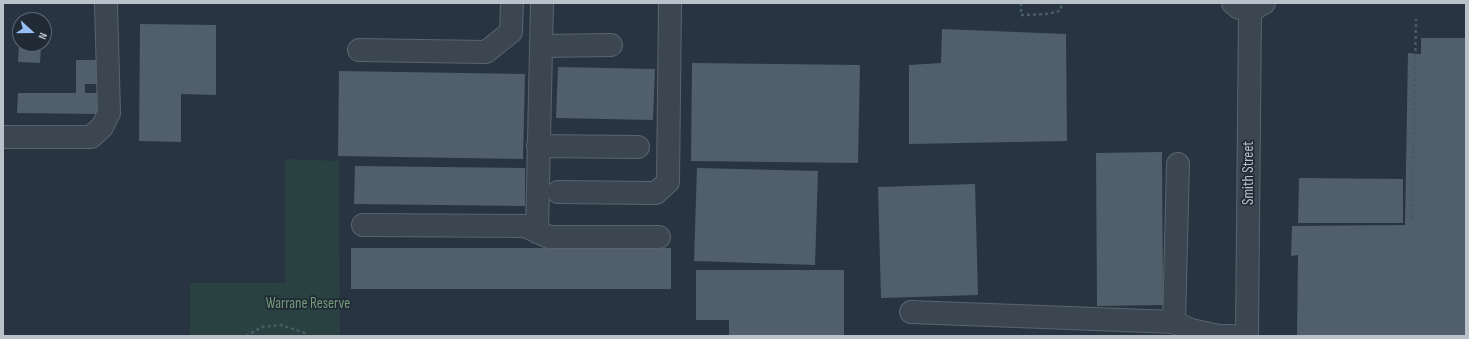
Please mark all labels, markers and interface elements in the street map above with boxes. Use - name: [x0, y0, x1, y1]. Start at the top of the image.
- north arrow: [12, 12, 52, 52]
- text: N: [36, 31, 50, 41]
- street label: Smith Street: [1240, 141, 1258, 205]
- park label: Warrane Reserve: [266, 295, 350, 313]

